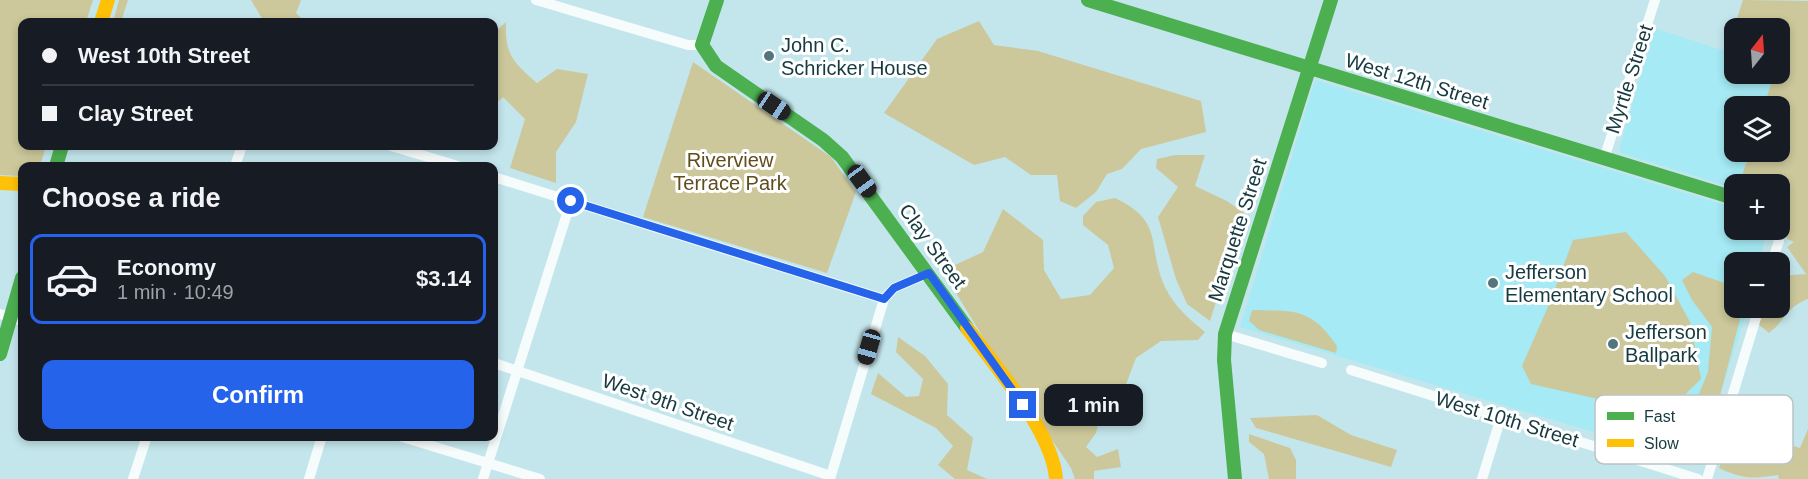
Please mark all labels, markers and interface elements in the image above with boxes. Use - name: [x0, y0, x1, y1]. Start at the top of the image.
- north arrow: [1724, 18, 1790, 84]
- map controls: [1724, 18, 1790, 318]
- street label: Myrtle Street: [1601, 21, 1657, 136]
- place label: John C. Schricker House: [781, 34, 928, 79]
- text: West 10th Street: [78, 43, 250, 68]
- marker: John C. Schricker House: [762, 49, 776, 63]
- street label: West 12th Street: [1343, 49, 1492, 113]
- car: [754, 88, 794, 124]
- button: layers: [1724, 96, 1790, 162]
- text: Clay Street: [78, 101, 193, 126]
- park label: Riverview Terrace Park: [673, 149, 788, 194]
- street label: Marquette Street: [1204, 155, 1271, 304]
- car: [844, 161, 880, 201]
- button: +: [1724, 174, 1790, 240]
- text: Choose a ride: [42, 183, 221, 213]
- route start: [557, 187, 584, 214]
- street label: Clay Street: [895, 200, 971, 293]
- icon: car: [45, 252, 99, 306]
- button: −: [1724, 252, 1790, 318]
- text: Economy: [117, 255, 216, 280]
- place label: Jefferson Elementary School: [1505, 261, 1673, 306]
- text: $3.14: [416, 266, 471, 291]
- marker: Jefferson Elementary School: [1486, 276, 1500, 290]
- text: 1 min · 10:49: [117, 281, 234, 303]
- place label: Jefferson Ballpark: [1625, 321, 1707, 366]
- car: [855, 327, 883, 367]
- marker: Jefferson Ballpark: [1606, 337, 1620, 351]
- button: Confirm: [42, 360, 474, 429]
- street label: West 9th Street: [599, 369, 737, 435]
- callout: 1 min: [1044, 384, 1143, 426]
- street label: West 10th Street: [1433, 387, 1582, 451]
- route end: [1009, 391, 1036, 418]
- text: 1 min: [1067, 394, 1120, 416]
- legend: [1595, 395, 1793, 464]
- text: Fast: [1644, 408, 1676, 425]
- text: Slow: [1644, 435, 1679, 452]

